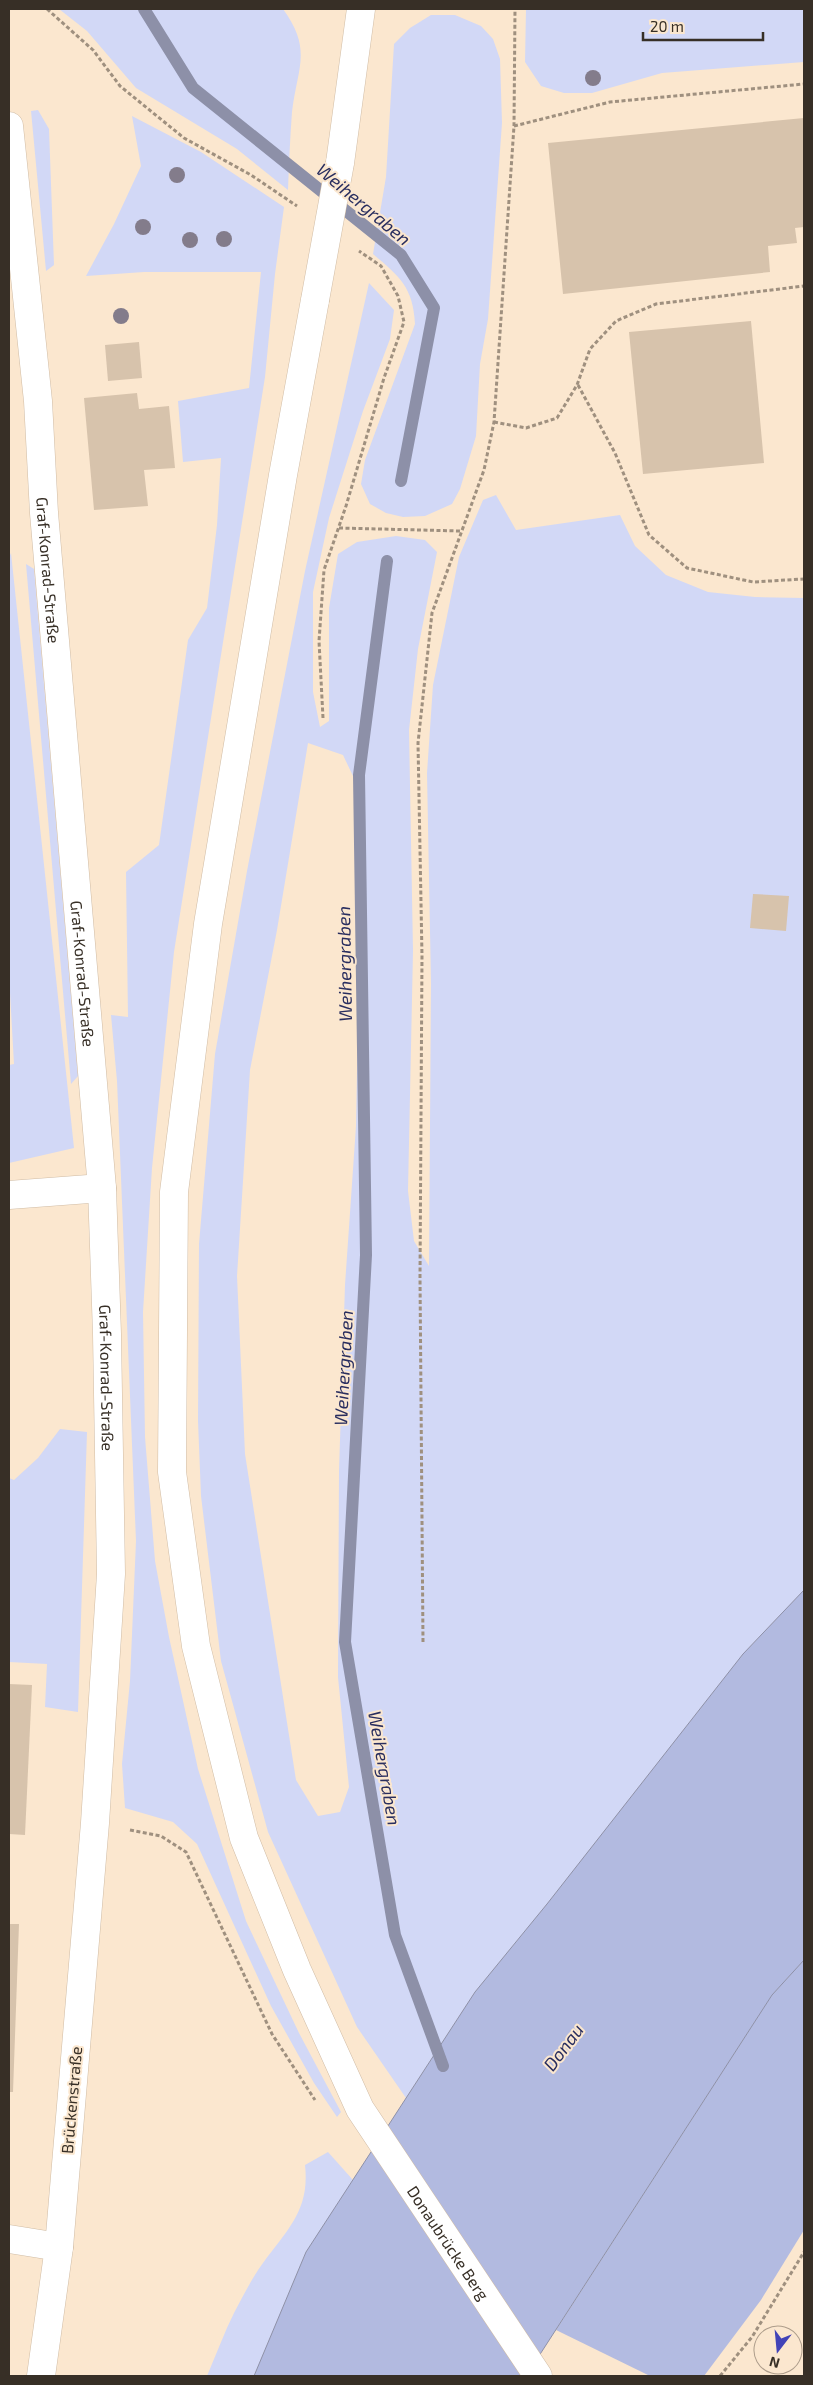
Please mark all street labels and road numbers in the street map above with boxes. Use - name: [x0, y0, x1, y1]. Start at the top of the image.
- street label: Graf-Konrad-Straße: [34, 496, 65, 644]
- street label: Graf-Konrad-Straße: [68, 900, 99, 1048]
- street label: Graf-Konrad-Straße: [96, 1304, 118, 1451]
- street label: Brückenstraße: [57, 2045, 85, 2155]
- street label: Donaubrücke Berg: [404, 2182, 494, 2303]

